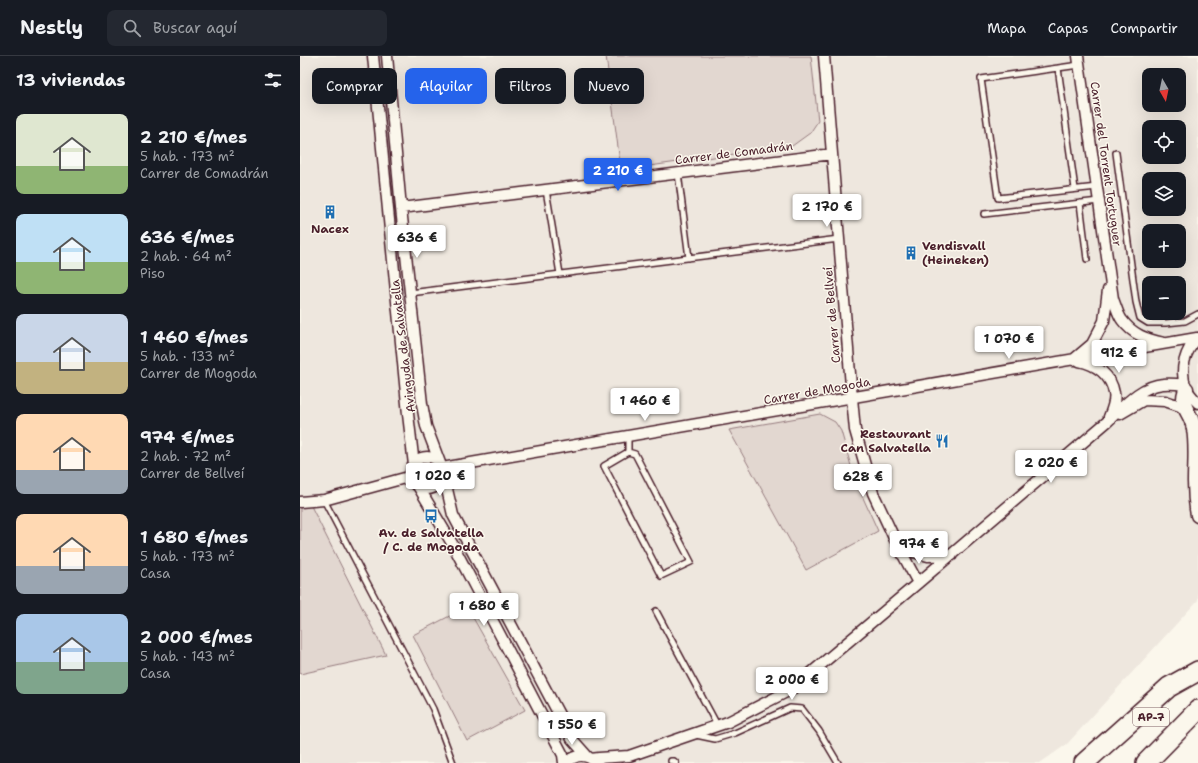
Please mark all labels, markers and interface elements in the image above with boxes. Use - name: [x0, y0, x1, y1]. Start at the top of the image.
- search box: [107, 10, 387, 46]
- text: Nestly: [20, 15, 83, 40]
- icon: search: [121, 17, 143, 39]
- text: Buscar aquí: [153, 18, 237, 38]
- text: Mapa: [987, 19, 1026, 37]
- text: Capas: [1048, 19, 1089, 37]
- text: Compartir: [1111, 19, 1178, 37]
- chip: Comprar: [312, 68, 397, 104]
- chip: Alquilar: [405, 68, 487, 104]
- chip: Filtros: [495, 68, 566, 104]
- chip: Nuevo: [574, 68, 644, 104]
- north arrow: [1142, 68, 1186, 112]
- map controls: [1142, 68, 1186, 320]
- text: 13 viviendas: [16, 69, 126, 91]
- icon: filters: [262, 69, 284, 91]
- street label: Carrer del Torrent Tortuguer: [1086, 80, 1126, 248]
- button: locate: [1142, 120, 1186, 164]
- text: 2 210 €/mes: [140, 126, 247, 148]
- icon: home: [48, 130, 96, 178]
- street label: Carrer de Comadrán: [674, 138, 794, 168]
- text: 5 hab. · 173 m²: [140, 148, 235, 165]
- pin: 2 210 €: [581, 158, 655, 192]
- text: 2 210 €: [593, 162, 643, 179]
- text: Carrer de Comadrán: [140, 165, 269, 182]
- button: layers: [1142, 172, 1186, 216]
- pin: 2 170 €: [790, 194, 864, 228]
- text: 2 170 €: [801, 198, 853, 215]
- building icon: Nacex: [322, 204, 338, 220]
- place label: Nacex: [311, 221, 349, 237]
- button: +: [1142, 224, 1186, 268]
- pin: 636 €: [389, 225, 445, 259]
- text: 636 €/mes: [140, 226, 234, 248]
- text: 636 €: [397, 229, 437, 246]
- icon: home: [48, 230, 96, 278]
- place label: Vendisvall (Heineken): [922, 238, 989, 268]
- building icon: Vendisvall (Heineken): [903, 245, 919, 261]
- text: 2 hab. · 64 m²: [140, 248, 232, 265]
- text: Piso: [140, 265, 165, 282]
- street label: Carrer de Bellveí: [820, 266, 844, 364]
- button: −: [1142, 276, 1186, 320]
- street label: Avinguda de Salvatella: [387, 278, 419, 414]
- text: 1 460 €/mes: [140, 326, 248, 348]
- pin: 1 070 €: [972, 326, 1046, 360]
- icon: home: [48, 330, 96, 378]
- text: 1 070 €: [984, 330, 1034, 347]
- pin: 912 €: [1091, 340, 1147, 374]
- text: 912 €: [1101, 344, 1137, 361]
- text: 5 hab. · 133 m²: [140, 348, 235, 365]
- text: Carrer de Mogoda: [140, 365, 257, 382]
- street label: Carrer de Mogoda: [763, 374, 872, 408]
- pin: 1 460 €: [608, 388, 682, 422]
- text: 1 460 €: [619, 392, 671, 409]
- text: 974 €/mes: [140, 426, 234, 448]
- place label: Restaurant Can Salvatella: [841, 426, 932, 456]
- icon: home: [48, 430, 96, 478]
- restaurant icon: Restaurant Can Salvatella: [934, 433, 950, 449]
- text: 2 hab. · 72 m²: [140, 448, 231, 465]
- pin: 2 020 €: [1014, 450, 1088, 484]
- text: 2 020 €: [1024, 454, 1078, 471]
- pin: 1 020 €: [403, 463, 477, 497]
- pin: 628 €: [835, 464, 891, 498]
- text: Carrer de Bellveí: [140, 465, 244, 482]
- text: 1 020 €: [415, 467, 465, 484]
- text: 628 €: [843, 468, 883, 485]
- bus stop icon: Av. de Salvatella / C. de Mogoda: [423, 508, 439, 524]
- place label: Av. de Salvatella / C. de Mogoda: [378, 525, 484, 555]
- text: 1 680 €/mes: [140, 526, 248, 548]
- icon: home: [48, 530, 96, 578]
- pin: 974 €: [891, 531, 947, 565]
- text: 974 €: [899, 535, 939, 552]
- text: 5 hab. · 173 m²: [140, 548, 235, 565]
- text: Casa: [140, 565, 170, 582]
- pin: 1 680 €: [447, 593, 521, 627]
- text: 1 680 €: [458, 597, 510, 614]
- text: 2 000 €/mes: [140, 626, 253, 648]
- icon: home: [48, 630, 96, 678]
- text: 5 hab. · 143 m²: [140, 648, 235, 665]
- text: Casa: [140, 665, 170, 682]
- pin: 2 000 €: [755, 667, 829, 701]
- text: 2 000 €: [765, 671, 819, 688]
- road number: AP-7: [1133, 708, 1169, 726]
- pin: 1 550 €: [535, 712, 609, 746]
- text: 1 550 €: [547, 716, 597, 733]

